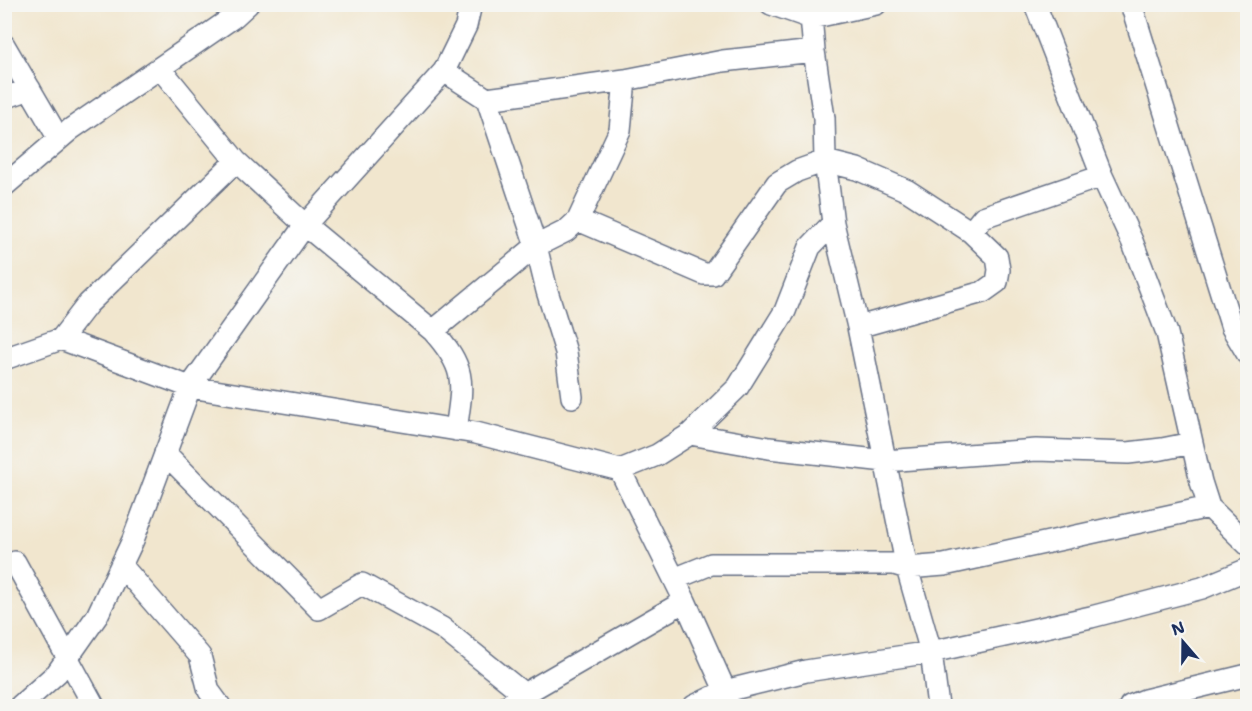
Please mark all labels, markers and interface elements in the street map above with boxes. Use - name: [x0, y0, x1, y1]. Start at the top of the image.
- north arrow: [1153, 612, 1213, 672]
- text: N: [1168, 616, 1188, 640]

